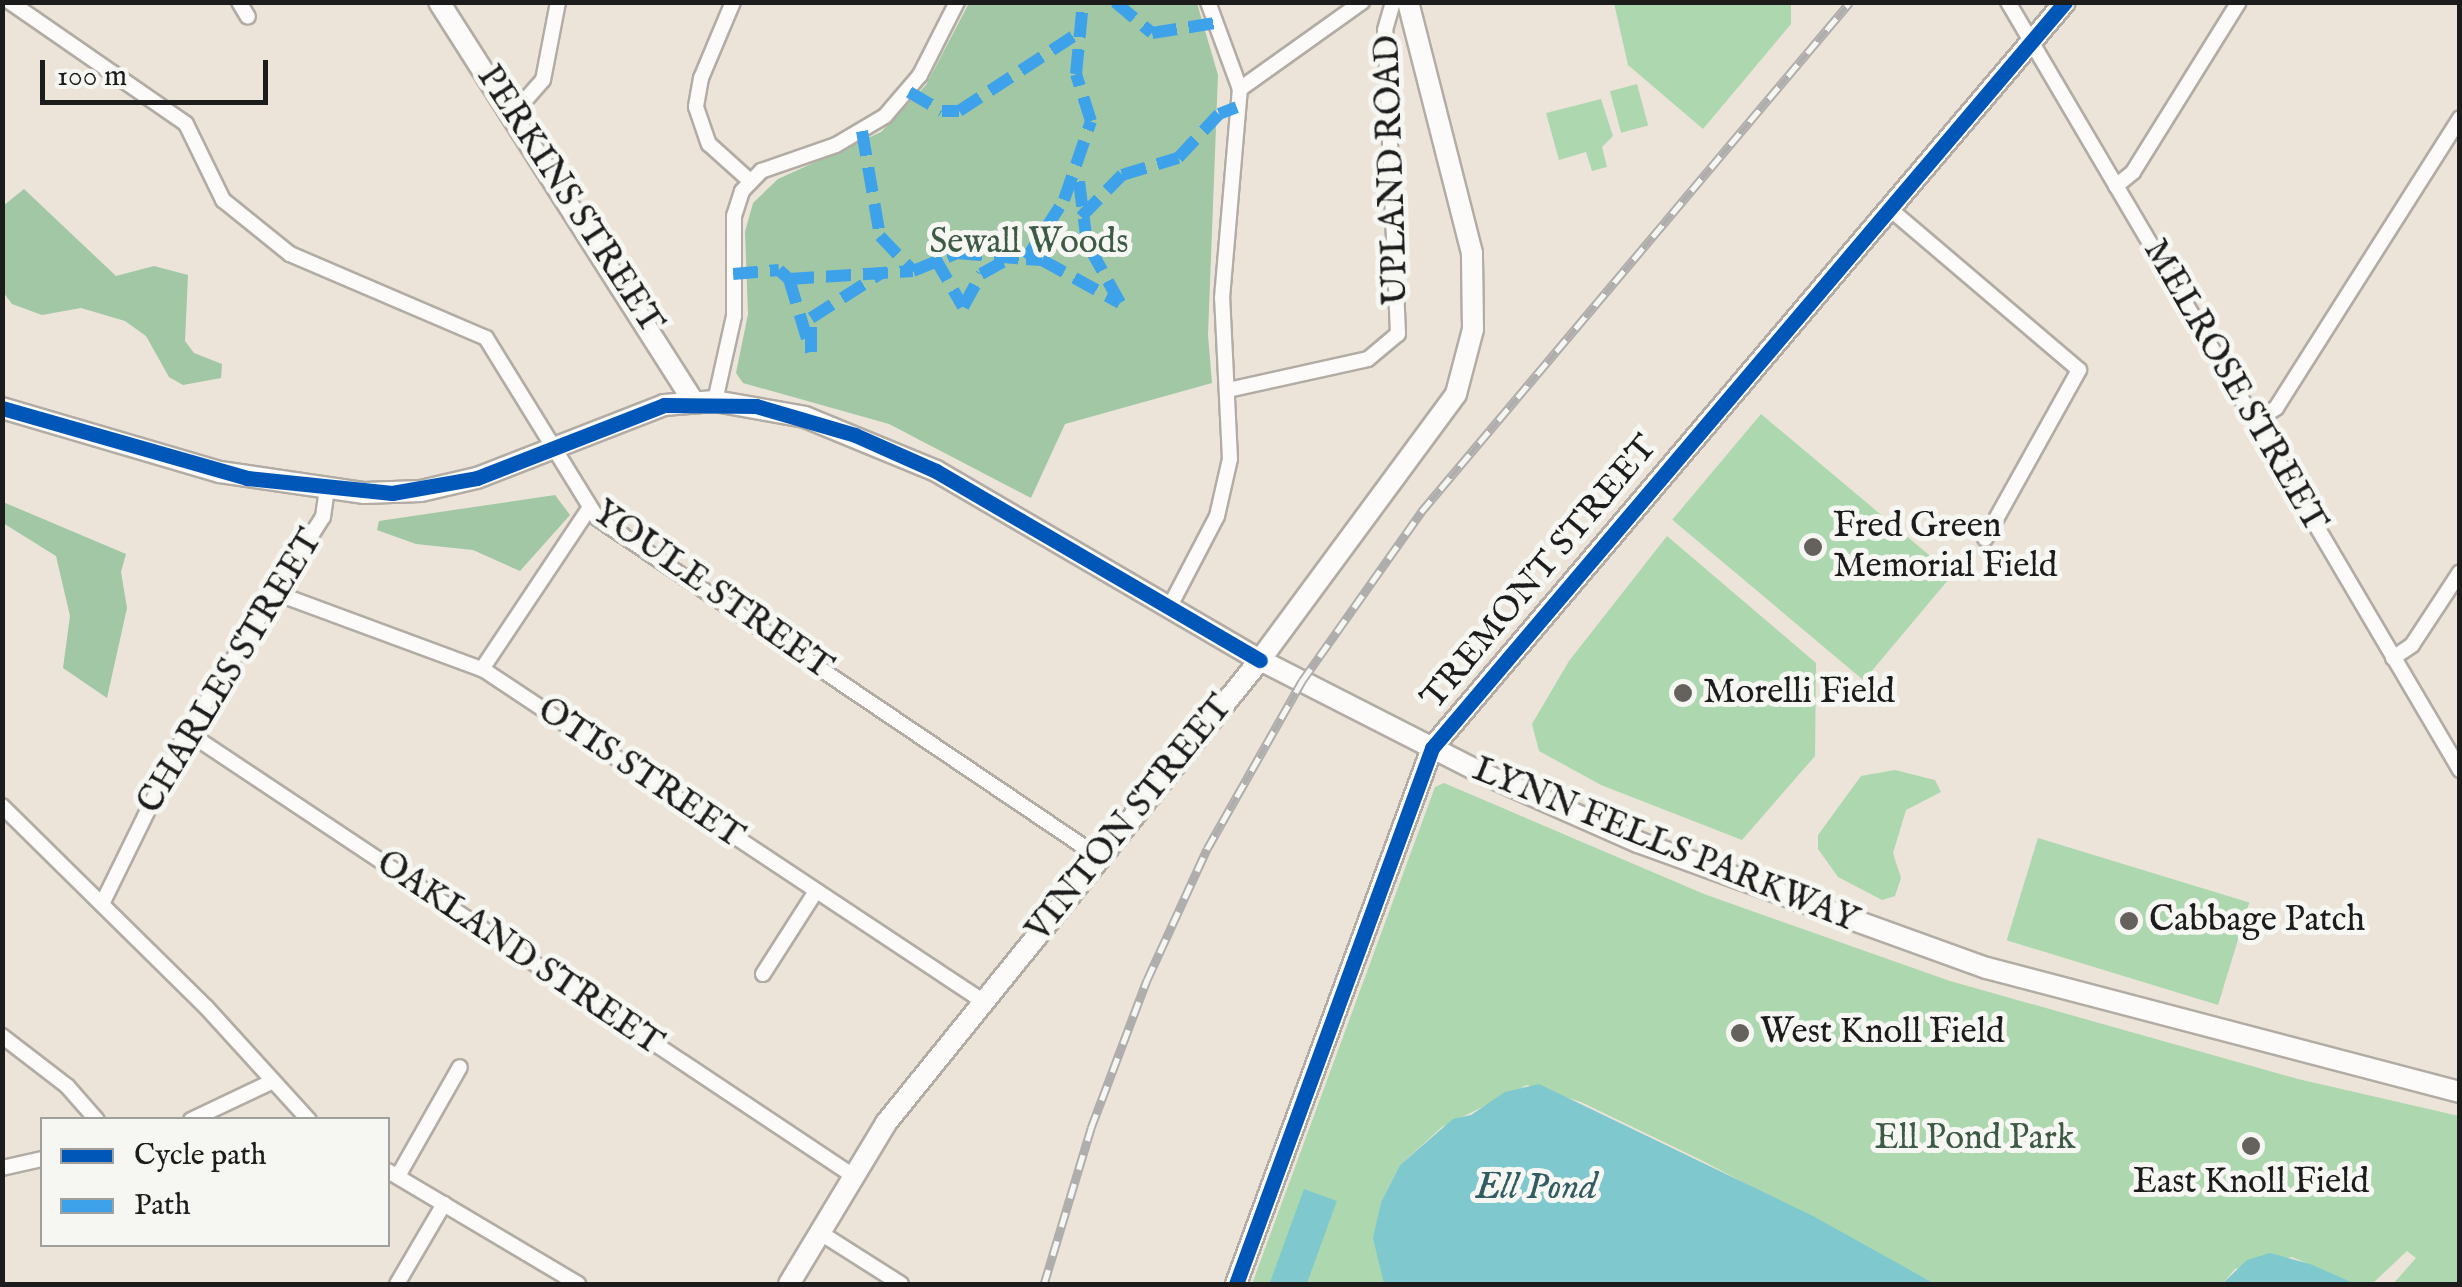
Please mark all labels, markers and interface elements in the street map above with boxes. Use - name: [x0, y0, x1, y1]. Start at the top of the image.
- street label: UPLAND ROAD: [1367, 34, 1419, 306]
- scale bar: [45, 40, 272, 102]
- text: 100 m: [57, 58, 127, 96]
- street label: PERKINS STREET: [467, 58, 671, 342]
- park label: Sewall Woods: [929, 222, 1129, 264]
- street label: MELROSE STREET: [2133, 232, 2335, 540]
- street label: TREMONT STREET: [1413, 428, 1667, 718]
- street label: YOULE STREET: [584, 493, 840, 689]
- place label: Fred Green Memorial Field: [1833, 506, 2058, 588]
- street label: CHARLES STREET: [130, 522, 332, 822]
- marker: Fred Green Memorial Field: [1802, 536, 1824, 558]
- place label: Morelli Field: [1703, 672, 1895, 714]
- marker: Morelli Field: [1672, 682, 1694, 704]
- street label: VINTON STREET: [1018, 688, 1242, 950]
- street label: OTIS STREET: [529, 690, 751, 858]
- street label: LYNN FELLS PARKWAY: [1466, 749, 1864, 943]
- street label: OAKLAND STREET: [368, 843, 670, 1065]
- place label: Cabbage Patch: [2149, 900, 2365, 942]
- marker: Cabbage Patch: [2118, 910, 2140, 932]
- place label: West Knoll Field: [1760, 1012, 2005, 1054]
- marker: West Knoll Field: [1729, 1022, 1751, 1044]
- legend: [40, 1117, 390, 1247]
- park label: Ell Pond Park: [1875, 1118, 2075, 1160]
- marker: East Knoll Field: [2240, 1135, 2262, 1157]
- text: Cycle path: [134, 1137, 267, 1175]
- place label: East Knoll Field: [2133, 1162, 2369, 1204]
- water label: Ell Pond: [1475, 1166, 1597, 1212]
- text: Path: [134, 1187, 190, 1225]

